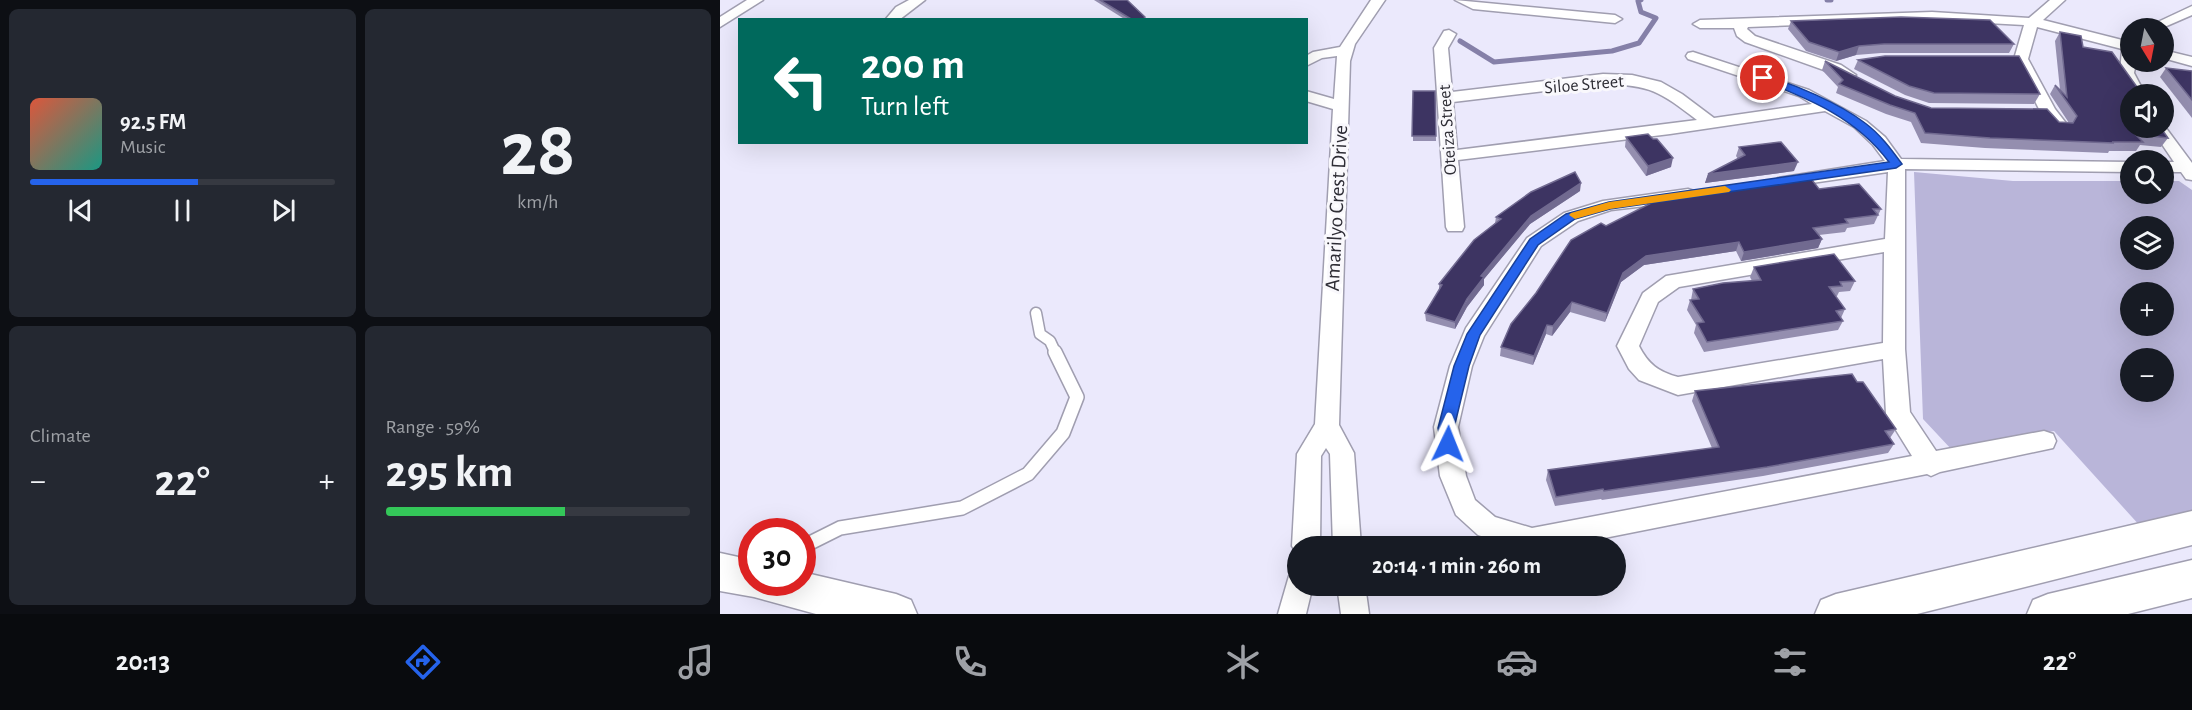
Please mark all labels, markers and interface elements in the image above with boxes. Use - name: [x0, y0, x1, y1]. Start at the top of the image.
- north arrow: [2120, 18, 2174, 72]
- map controls: [2120, 18, 2174, 402]
- icon: left: [762, 42, 840, 120]
- text: 200 m: [861, 44, 965, 86]
- pin: [1737, 52, 1788, 103]
- icon: arrive: [1746, 61, 1779, 94]
- street label: Siloe Street: [1544, 73, 1625, 97]
- street label: Oteiza Street: [1436, 84, 1460, 176]
- button: sound: [2120, 84, 2174, 138]
- text: Turn left: [861, 93, 949, 120]
- text: 92.5 FM: [120, 111, 186, 133]
- text: 28: [500, 112, 575, 190]
- street label: Amarilyo Crest Drive: [1322, 124, 1351, 292]
- text: Music: [120, 137, 166, 157]
- button: search: [2120, 150, 2174, 204]
- text: km/h: [517, 192, 558, 212]
- icon: previous: [64, 194, 97, 227]
- icon: pause: [166, 194, 199, 227]
- icon: next: [267, 194, 300, 227]
- button: layers: [2120, 216, 2174, 270]
- button: +: [2120, 282, 2174, 336]
- button: −: [2120, 348, 2174, 402]
- position arrow: [1416, 412, 1480, 476]
- text: Range · 59%: [386, 417, 480, 437]
- text: Climate: [30, 426, 91, 446]
- text: 295 km: [386, 450, 513, 495]
- text: 22°: [154, 459, 210, 504]
- text: −: [30, 465, 46, 498]
- text: +: [319, 465, 334, 498]
- speed limit sign: 30: [738, 518, 816, 596]
- text: 20:14 · 1 min · 260 m: [1372, 555, 1541, 577]
- icon: directions: [402, 641, 444, 683]
- icon: music: [675, 641, 717, 683]
- icon: phone: [949, 641, 991, 683]
- icon: climate: [1222, 641, 1264, 683]
- icon: car: [1496, 641, 1538, 683]
- icon: filters: [1769, 641, 1811, 683]
- text: 20:13: [116, 648, 170, 675]
- text: 22°: [2043, 648, 2076, 675]

